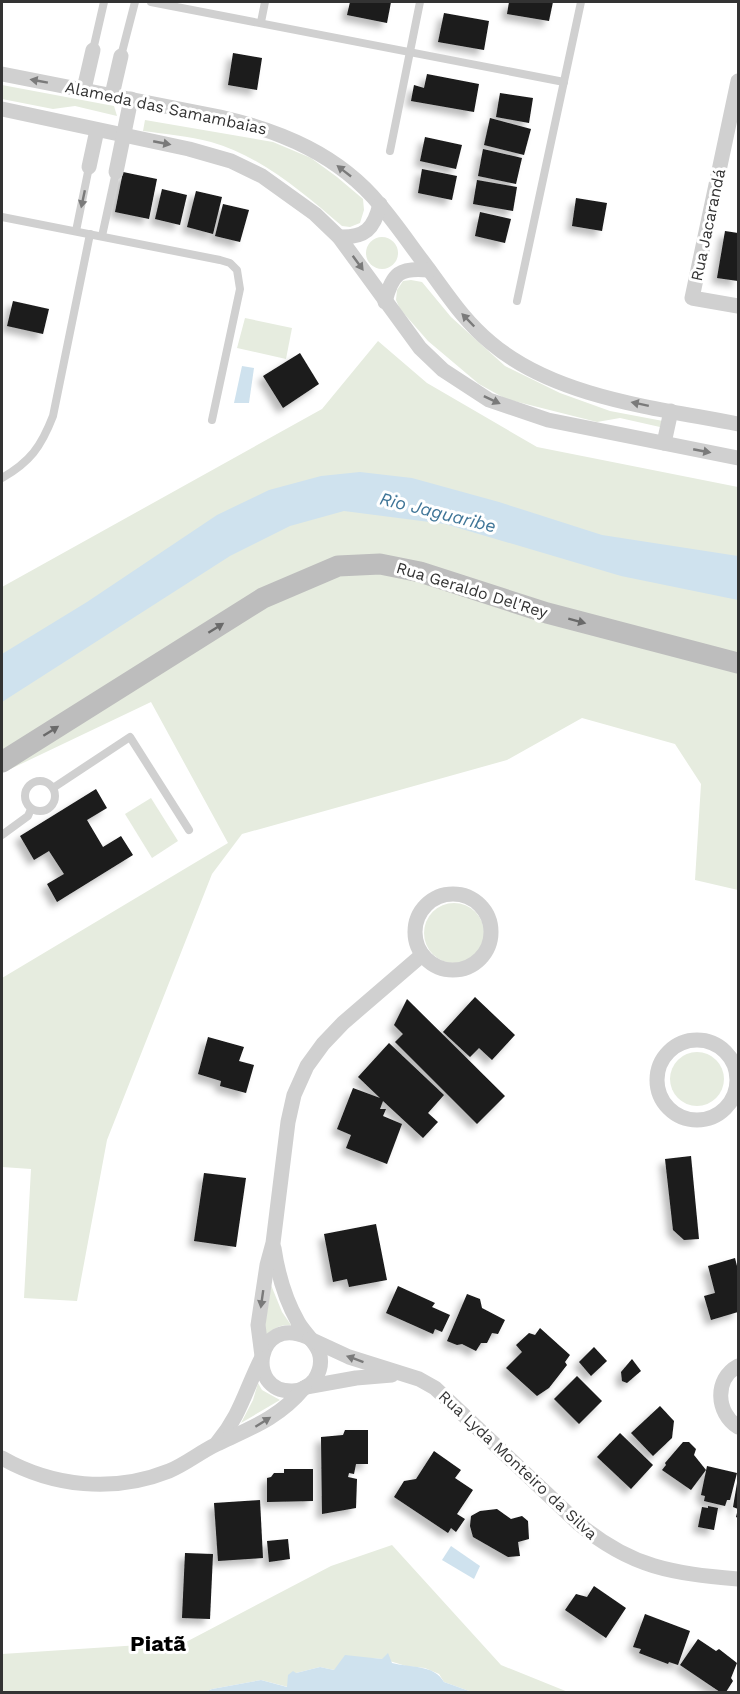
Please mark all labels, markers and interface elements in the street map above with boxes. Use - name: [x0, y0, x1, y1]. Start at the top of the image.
- one-way arrow: [30, 76, 49, 85]
- street label: Alameda das Samambaias: [63, 77, 269, 139]
- one-way arrow: [152, 139, 171, 148]
- one-way arrow: [336, 165, 352, 178]
- street label: Rua Jacarandá: [687, 167, 729, 283]
- one-way arrow: [77, 190, 87, 208]
- one-way arrow: [351, 256, 363, 271]
- one-way arrow: [461, 313, 475, 328]
- one-way arrow: [484, 396, 501, 405]
- one-way arrow: [630, 399, 649, 408]
- one-way arrow: [693, 446, 711, 456]
- water label: Rio Jaguaribe: [378, 487, 498, 537]
- street label: Rua Geraldo Del'Rey: [394, 558, 551, 622]
- one-way arrow: [568, 617, 586, 626]
- one-way arrow: [208, 622, 225, 633]
- one-way arrow: [43, 725, 59, 736]
- one-way arrow: [257, 1290, 266, 1309]
- one-way arrow: [346, 1353, 364, 1363]
- street label: Rua Lyda Monteiro da Silva: [435, 1386, 601, 1544]
- one-way arrow: [255, 1417, 272, 1427]
- district label: Piatã: [130, 1631, 186, 1656]

